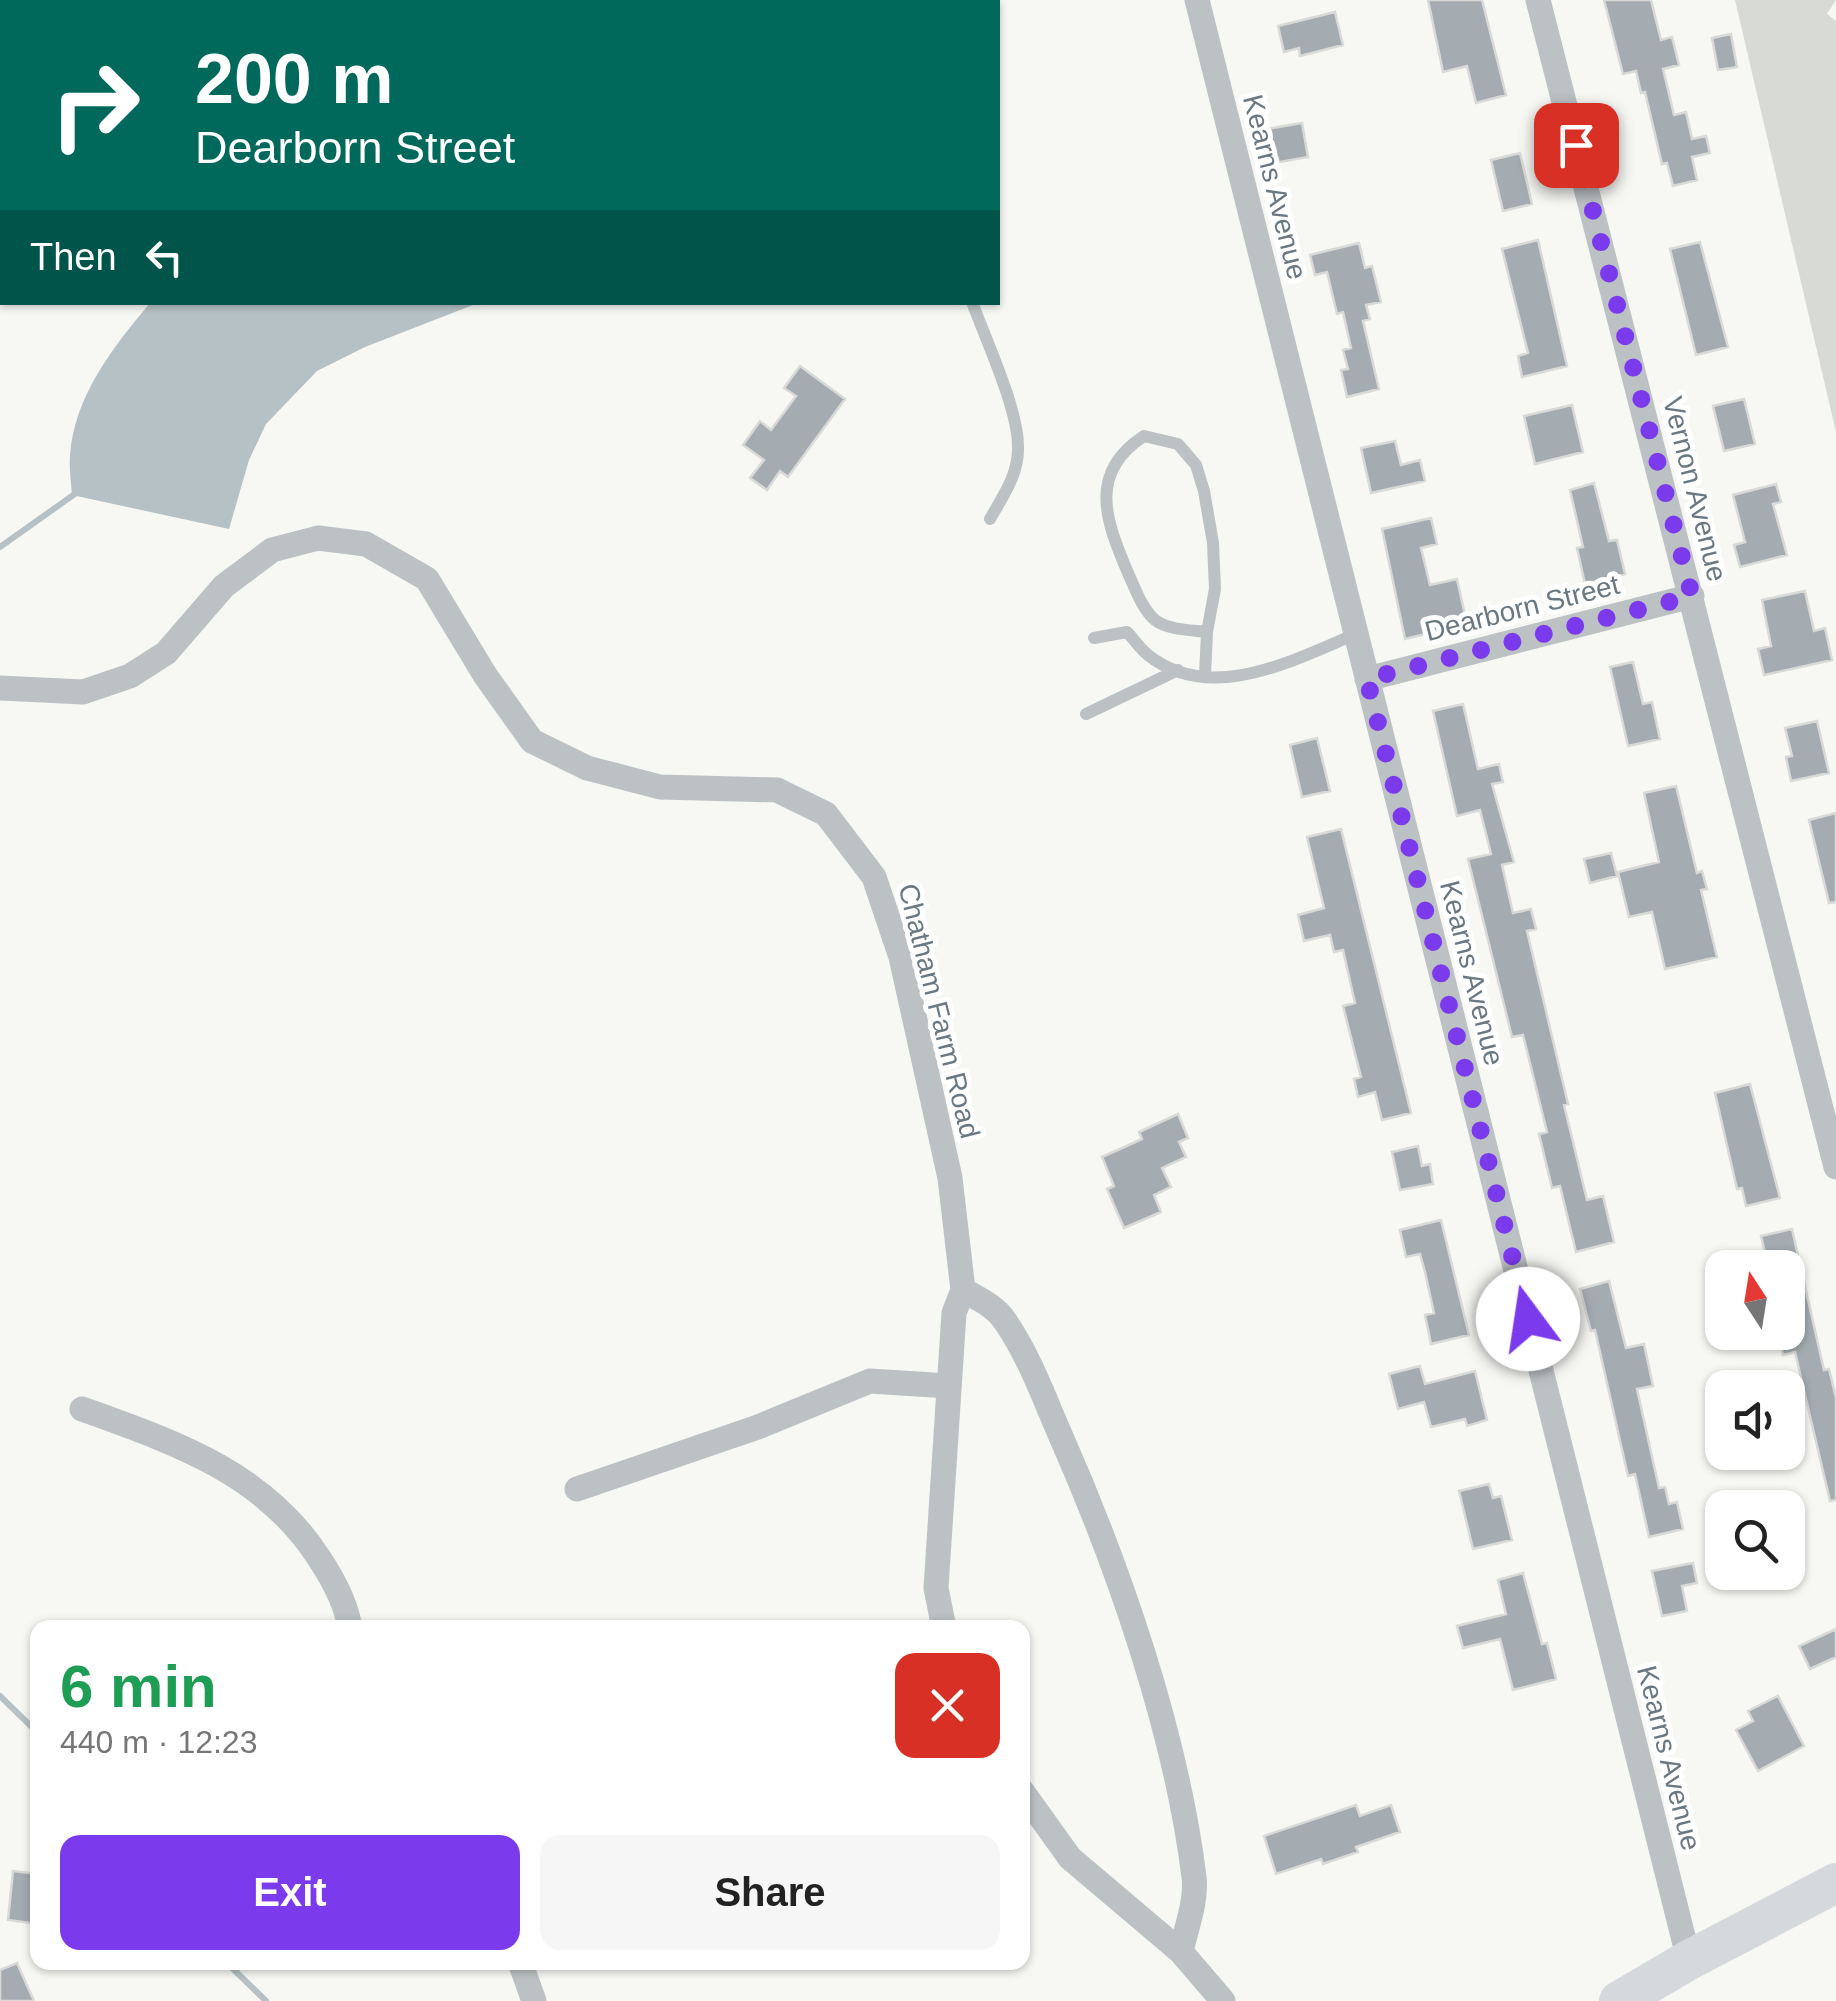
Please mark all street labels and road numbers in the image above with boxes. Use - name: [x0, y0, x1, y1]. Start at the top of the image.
- street label: Kearns Avenue: [1237, 91, 1313, 283]
- street label: Vernon Avenue: [1657, 393, 1733, 585]
- street label: Dearborn Street: [1422, 569, 1623, 647]
- street label: Kearns Avenue: [1434, 877, 1510, 1069]
- street label: Chatham Farm Road: [892, 880, 986, 1142]
- street label: Kearns Avenue: [1631, 1662, 1707, 1854]

